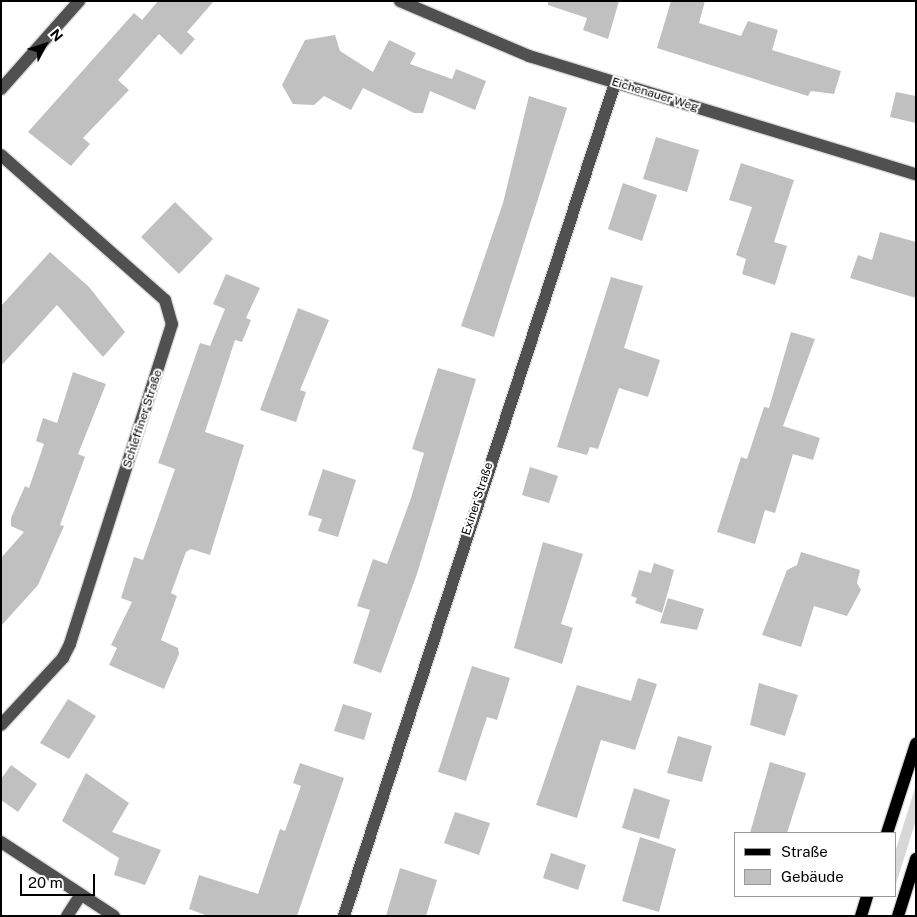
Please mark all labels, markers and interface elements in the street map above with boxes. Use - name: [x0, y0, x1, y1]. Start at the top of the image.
- north arrow: [20, 20, 70, 70]
- text: N: [47, 26, 66, 45]
- street label: Eichenauer Weg: [610, 75, 700, 115]
- street label: Schleffiner Straße: [120, 368, 166, 470]
- street label: Exiner Straße: [459, 461, 497, 537]
- legend: [734, 832, 897, 897]
- text: Straße: [781, 843, 828, 860]
- scale bar: [22, 864, 98, 896]
- text: Gebäude: [781, 868, 844, 885]
- text: 20 m: [28, 874, 63, 891]

